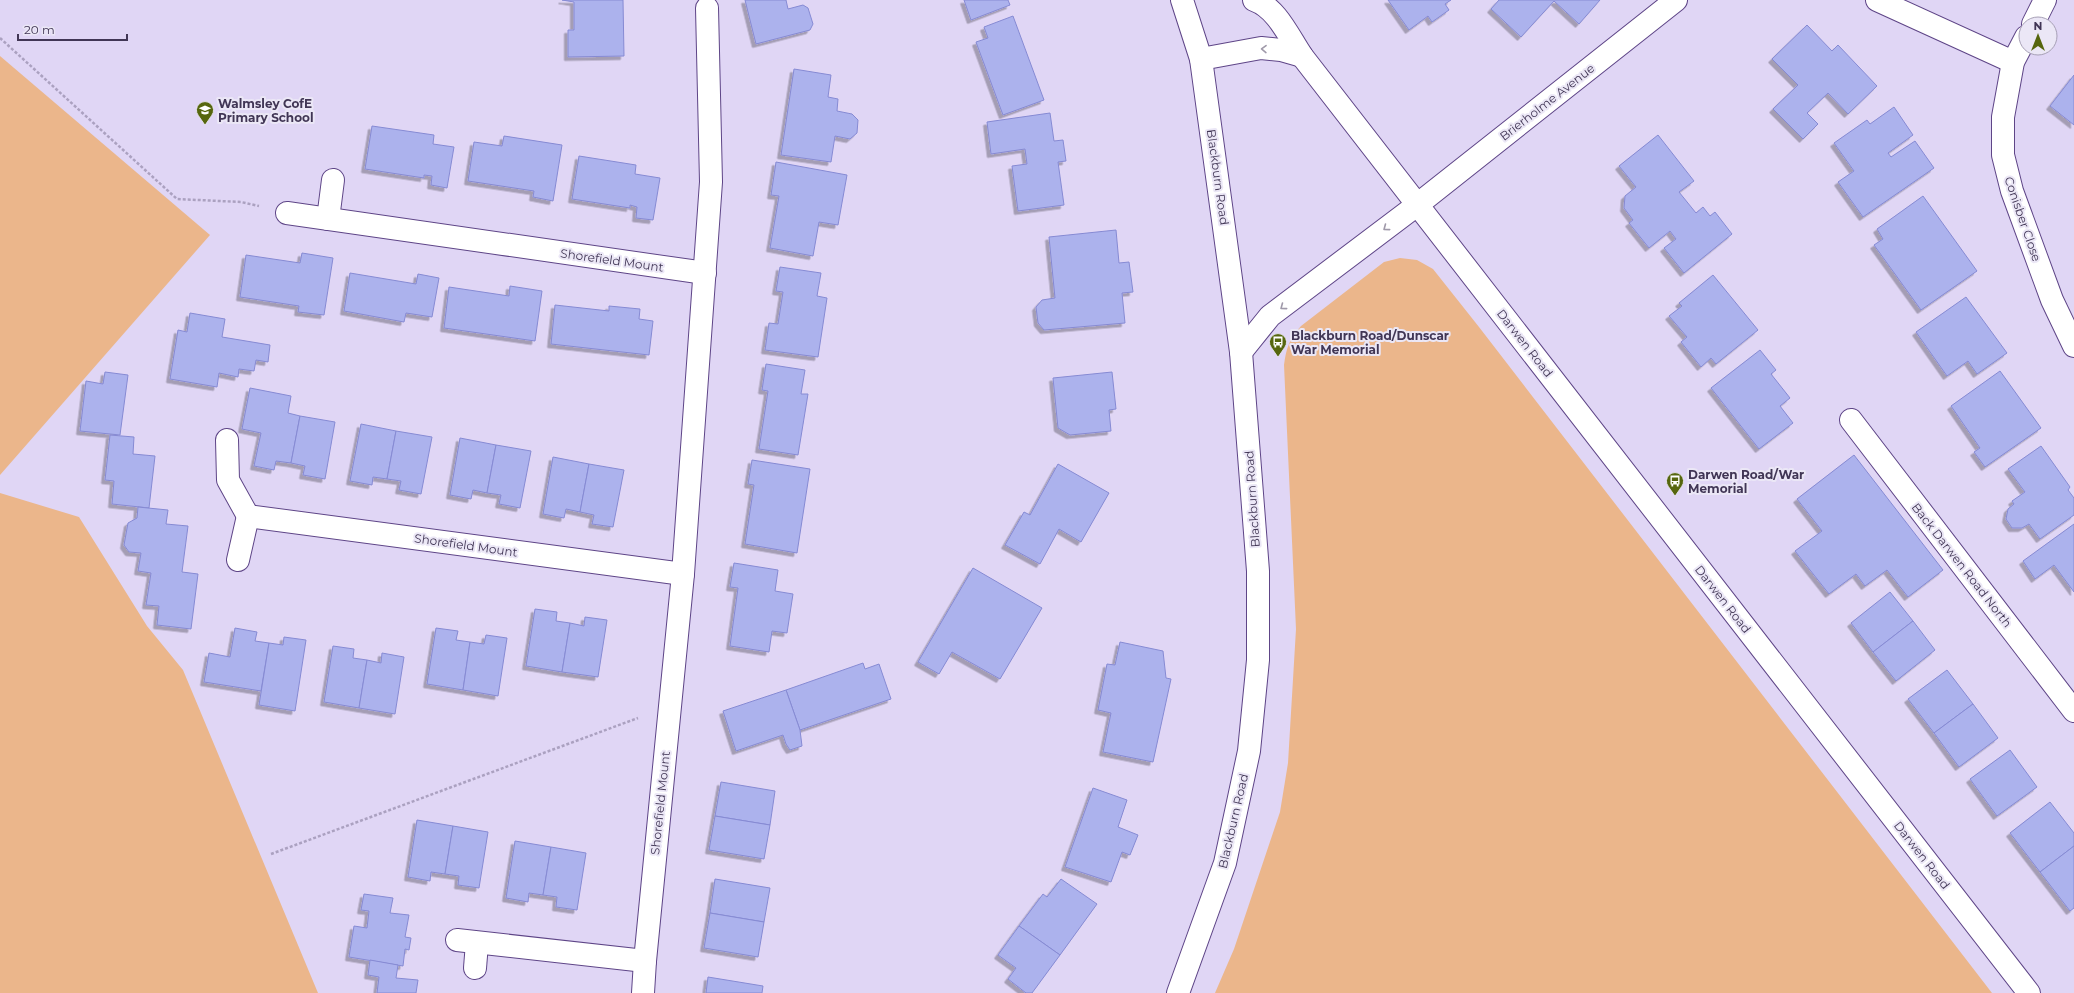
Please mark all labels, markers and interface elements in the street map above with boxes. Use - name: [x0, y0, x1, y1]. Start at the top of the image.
- scale bar: [18, 16, 127, 42]
- north arrow: [2018, 16, 2058, 56]
- text: N: [2034, 19, 2042, 33]
- text: 20 m: [24, 22, 55, 37]
- one-way arrow: [1261, 45, 1267, 53]
- street label: Brierholme Avenue: [1497, 60, 1597, 144]
- place label: Walmsley CofE Primary School: [218, 96, 314, 125]
- school or university icon: Walmsley CofE Primary School: [195, 100, 215, 125]
- street label: Blackburn Road: [1204, 128, 1232, 226]
- street label: Conisber Close: [2001, 175, 2045, 263]
- one-way arrow: [1384, 224, 1391, 231]
- street label: Shorefield Mount: [559, 245, 665, 275]
- one-way arrow: [1280, 302, 1287, 309]
- street label: Darwen Road: [1494, 306, 1556, 380]
- place label: Blackburn Road/Dunscar War Memorial: [1291, 328, 1449, 357]
- bus stop icon: Blackburn Road/Dunscar War Memorial: [1268, 332, 1288, 357]
- street label: Blackburn Road: [1241, 450, 1263, 548]
- place label: Darwen Road/War Memorial: [1688, 467, 1804, 496]
- bus stop icon: Darwen Road/War Memorial: [1665, 471, 1685, 496]
- street label: Back Darwen Road North: [1909, 500, 2015, 630]
- street label: Shorefield Mount: [413, 530, 519, 560]
- street label: Darwen Road: [1692, 562, 1754, 636]
- street label: Shorefield Mount: [647, 750, 673, 856]
- street label: Blackburn Road: [1215, 772, 1251, 870]
- street label: Darwen Road: [1891, 818, 1953, 892]

